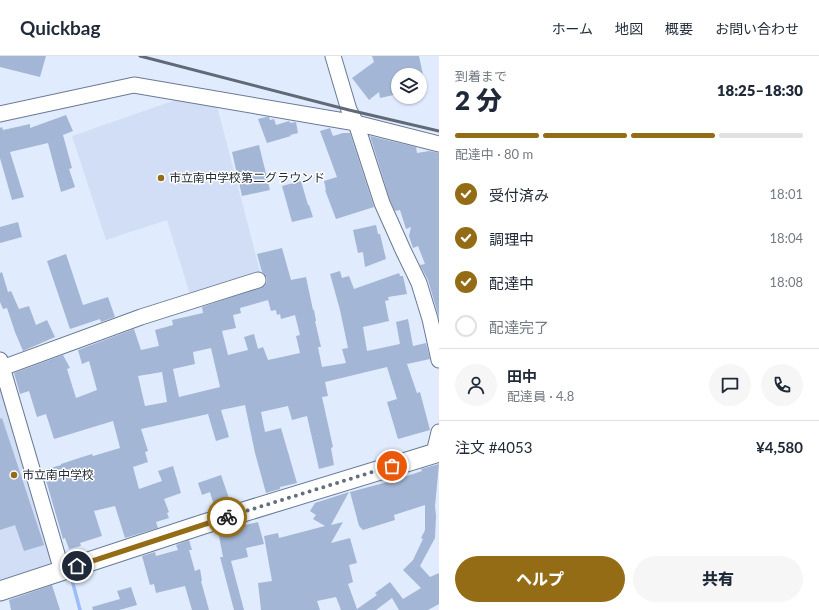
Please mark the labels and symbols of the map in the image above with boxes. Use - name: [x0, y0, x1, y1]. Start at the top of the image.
- place label: 市立南中学校第二グラウンド: [169, 170, 325, 185]
- marker: 市立南中学校第二グラウンド: [156, 173, 166, 183]
- pin: [375, 449, 409, 483]
- place label: 市立南中学校: [22, 467, 94, 482]
- marker: 市立南中学校: [9, 470, 19, 480]
- courier: [207, 497, 247, 537]
- pin: [60, 549, 94, 583]

